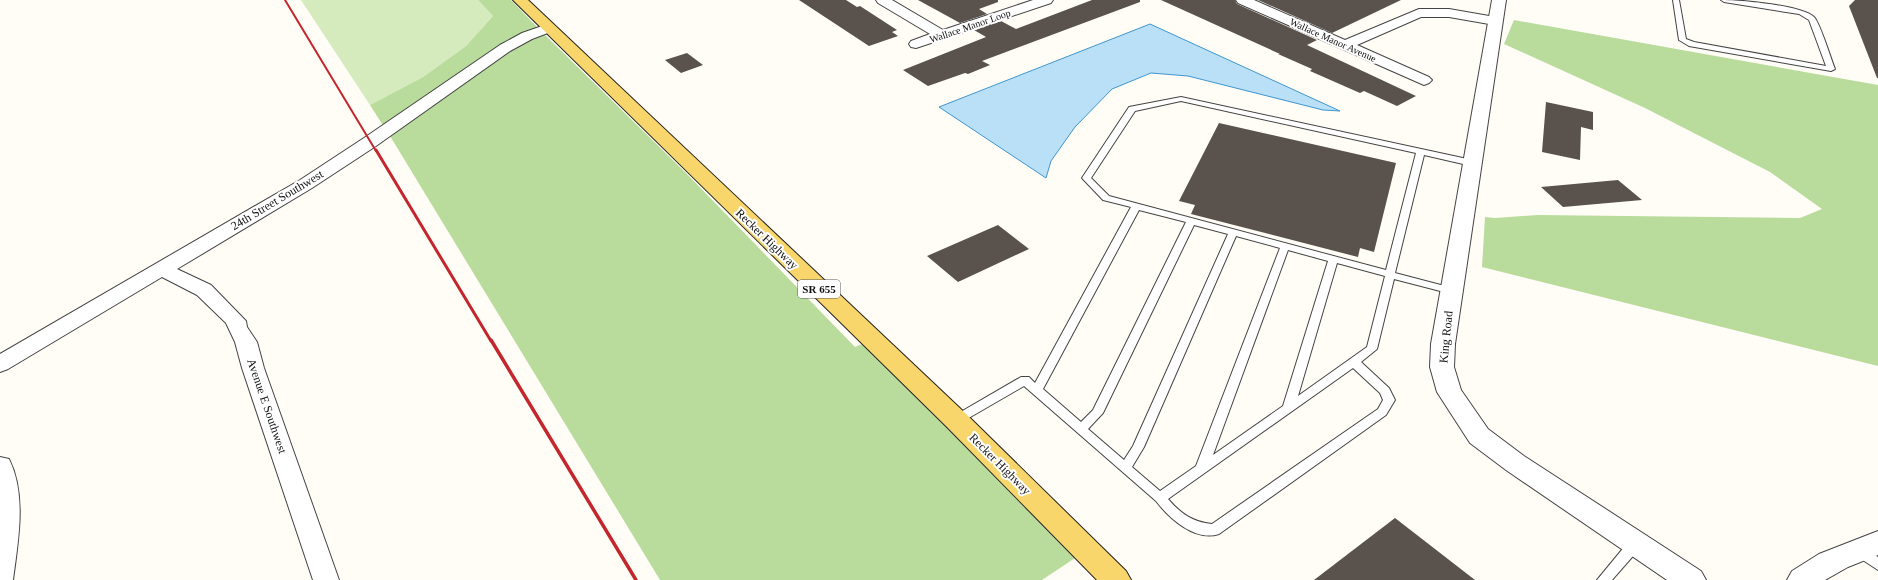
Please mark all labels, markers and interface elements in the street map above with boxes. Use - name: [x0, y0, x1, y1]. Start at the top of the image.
- street label: Wallace Manor Loop: [928, 7, 1012, 45]
- street label: Wallace Manor Avenue: [1288, 16, 1378, 64]
- street label: 24th Street Southwest: [228, 167, 326, 233]
- street label: Recker Highway: [733, 206, 801, 272]
- road number: SR 655: [798, 280, 840, 298]
- street label: King Road: [1436, 310, 1456, 364]
- street label: Avenue E Southwest: [244, 357, 290, 456]
- street label: Recker Highway: [966, 430, 1034, 498]

